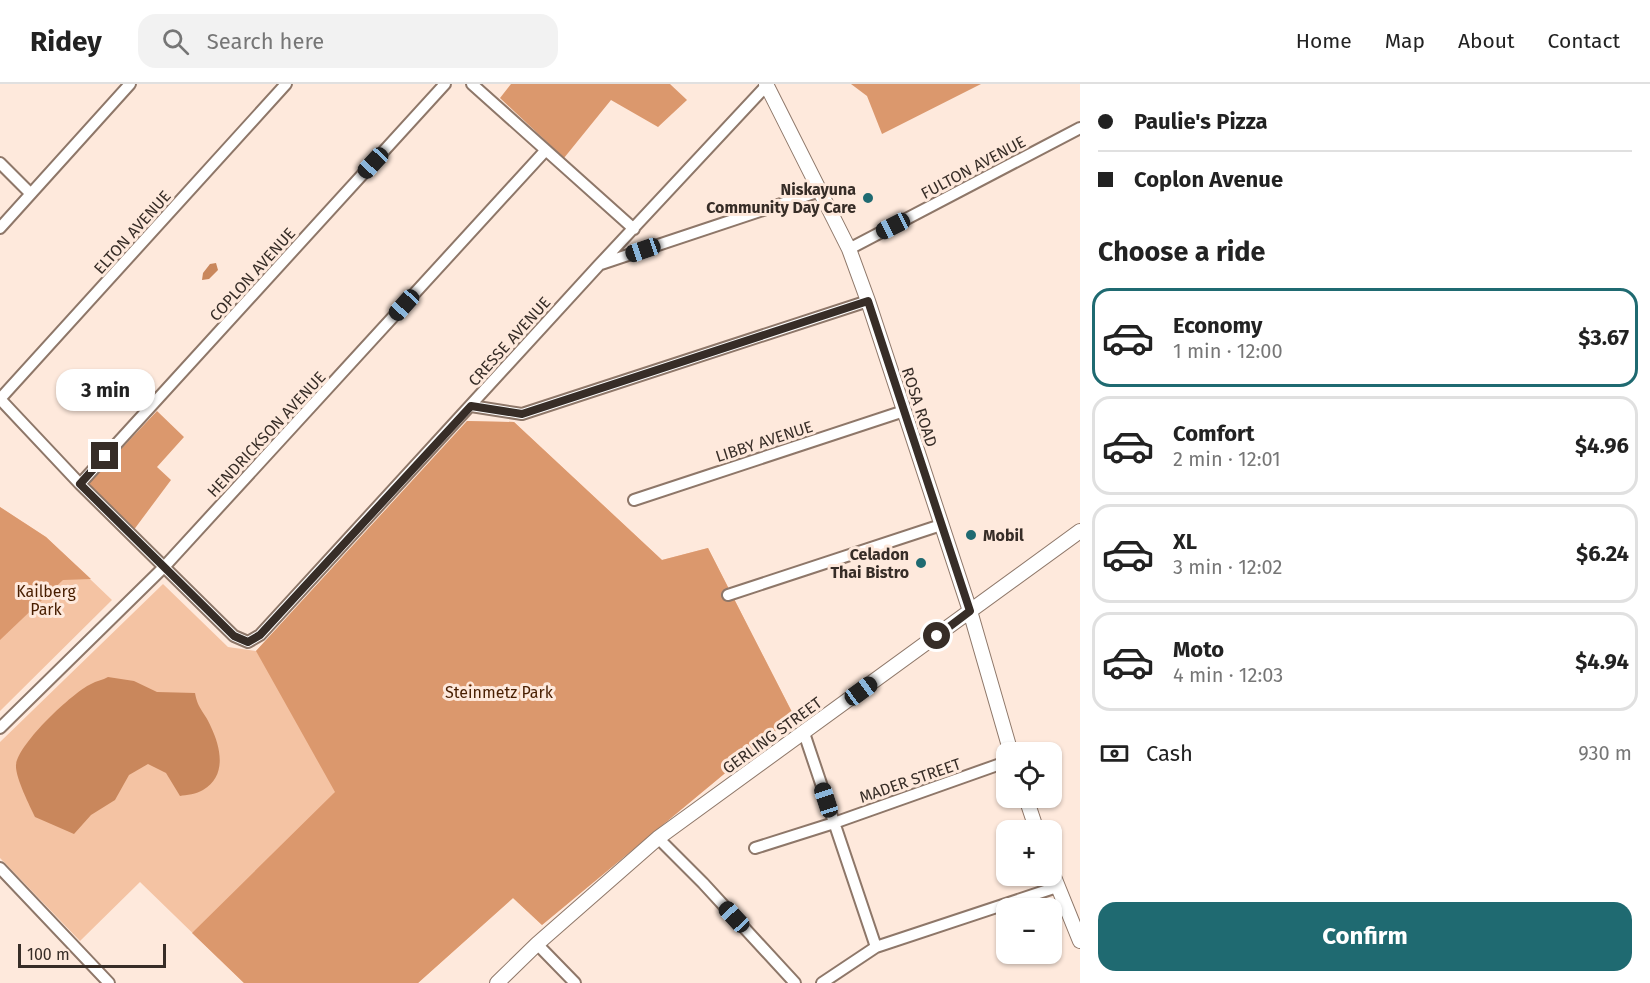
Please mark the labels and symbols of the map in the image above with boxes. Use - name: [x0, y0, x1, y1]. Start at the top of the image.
- street label: FULTON AVENUE: [918, 132, 1029, 203]
- car: [354, 144, 392, 182]
- place label: Niskayuna Community Day Care: [706, 180, 856, 217]
- street label: ELTON AVENUE: [90, 187, 175, 278]
- marker: Niskayuna Community Day Care: [861, 191, 875, 205]
- car: [873, 210, 913, 242]
- street label: COPLON AVENUE: [206, 224, 299, 325]
- car: [623, 236, 663, 264]
- car: [385, 286, 423, 324]
- street label: CRESSE AVENUE: [464, 293, 554, 390]
- street label: ROSA ROAD: [898, 365, 941, 449]
- street label: HENDRICKSON AVENUE: [203, 368, 329, 501]
- callout: 3 min: [56, 369, 154, 411]
- street label: LIBBY AVENUE: [713, 417, 815, 466]
- route end: [91, 442, 118, 469]
- place label: Mobil: [983, 526, 1024, 545]
- marker: Mobil: [964, 528, 978, 542]
- place label: Celadon Thai Bistro: [830, 545, 909, 582]
- marker: Celadon Thai Bistro: [914, 556, 928, 570]
- park label: Kailberg Park: [16, 582, 77, 619]
- route start: [923, 622, 950, 649]
- car: [841, 673, 881, 709]
- park label: Steinmetz Park: [445, 683, 554, 702]
- street label: GERLING STREET: [719, 693, 826, 778]
- street label: MADER STREET: [857, 754, 964, 807]
- car: [812, 780, 840, 820]
- car: [715, 898, 753, 936]
- scale bar: [18, 941, 166, 968]

